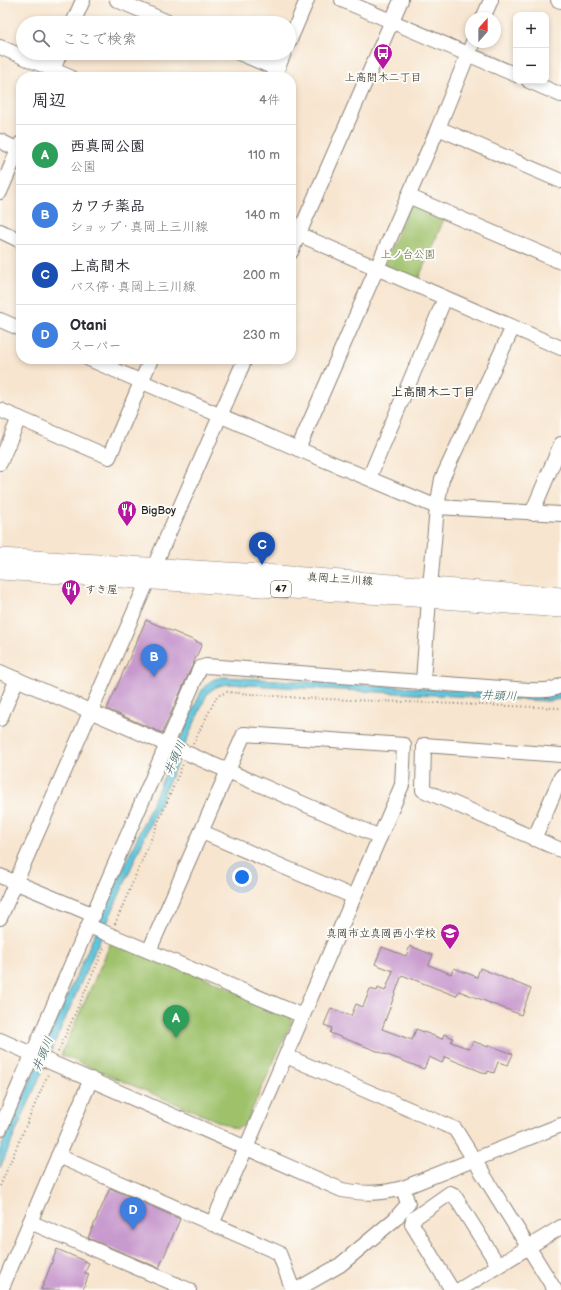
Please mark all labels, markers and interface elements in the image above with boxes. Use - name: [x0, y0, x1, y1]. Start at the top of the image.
- north arrow: [465, 12, 501, 48]
- map controls: [513, 12, 549, 84]
- button: +: [513, 12, 549, 48]
- search box: [16, 16, 296, 60]
- icon: search: [30, 27, 52, 49]
- text: ここで検索: [62, 30, 137, 49]
- bus stop icon: 上高間木二丁目: [372, 42, 394, 70]
- button: −: [513, 48, 549, 84]
- place label: 上高間木二丁目: [345, 71, 422, 84]
- text: 周辺: [32, 91, 66, 111]
- text: 4件: [259, 92, 280, 108]
- text: 西真岡公園: [70, 137, 145, 156]
- text: A: [41, 147, 49, 163]
- text: 110 m: [248, 147, 280, 163]
- text: 公園: [70, 159, 96, 175]
- text: カワチ薬品: [70, 197, 145, 216]
- text: B: [40, 207, 50, 223]
- text: 140 m: [245, 207, 280, 223]
- text: ショップ · 真岡上三川線: [70, 219, 208, 235]
- park label: 上ノ台公園: [381, 248, 436, 261]
- text: 上高間木: [70, 257, 130, 276]
- text: C: [40, 267, 50, 283]
- text: 200 m: [243, 267, 280, 283]
- text: バス停 · 真岡上三川線: [70, 279, 195, 295]
- text: Otani: [70, 316, 107, 335]
- text: D: [40, 327, 50, 343]
- text: 230 m: [243, 327, 280, 343]
- text: スーパー: [70, 338, 121, 354]
- district label: 上高間木二丁目: [391, 385, 475, 400]
- restaurant icon: BigBoy: [116, 499, 138, 527]
- place label: BigBoy: [141, 504, 176, 517]
- pin: C: [249, 532, 275, 565]
- street label: 真岡上三川線: [307, 570, 373, 588]
- restaurant icon: すき屋: [60, 578, 82, 606]
- road number: 47: [271, 581, 291, 597]
- place label: すき屋: [85, 583, 118, 596]
- pin: B: [141, 644, 167, 677]
- water label: 井頭川: [481, 688, 517, 704]
- water label: 井頭川: [161, 738, 189, 778]
- your location: [232, 867, 252, 887]
- school or university icon: 真岡市立真岡西小学校: [439, 922, 461, 950]
- place label: 真岡市立真岡西小学校: [326, 927, 436, 940]
- pin: A: [163, 1005, 189, 1038]
- water label: 井頭川: [29, 1034, 57, 1074]
- pin: D: [120, 1197, 146, 1230]

